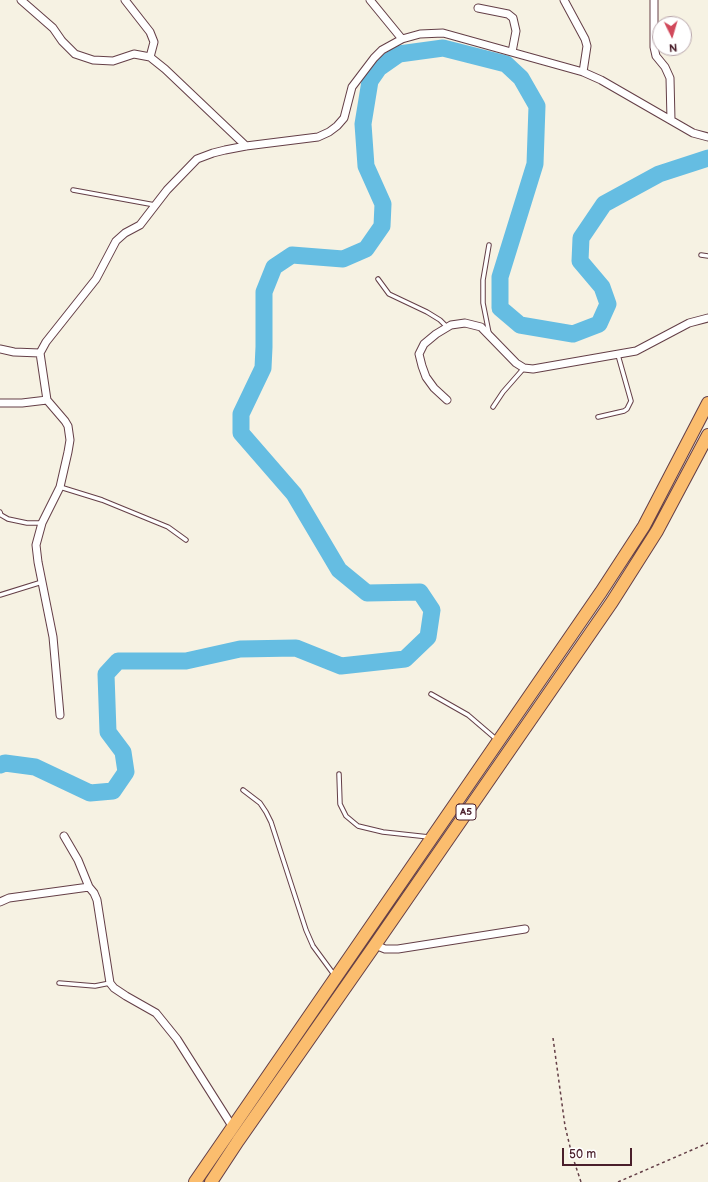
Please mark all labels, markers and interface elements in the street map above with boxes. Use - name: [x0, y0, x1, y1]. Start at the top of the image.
- north arrow: [652, 16, 692, 56]
- text: N: [668, 41, 678, 54]
- road number: A5: [456, 804, 476, 820]
- scale bar: [564, 1140, 634, 1166]
- text: 50 m: [569, 1147, 596, 1162]

